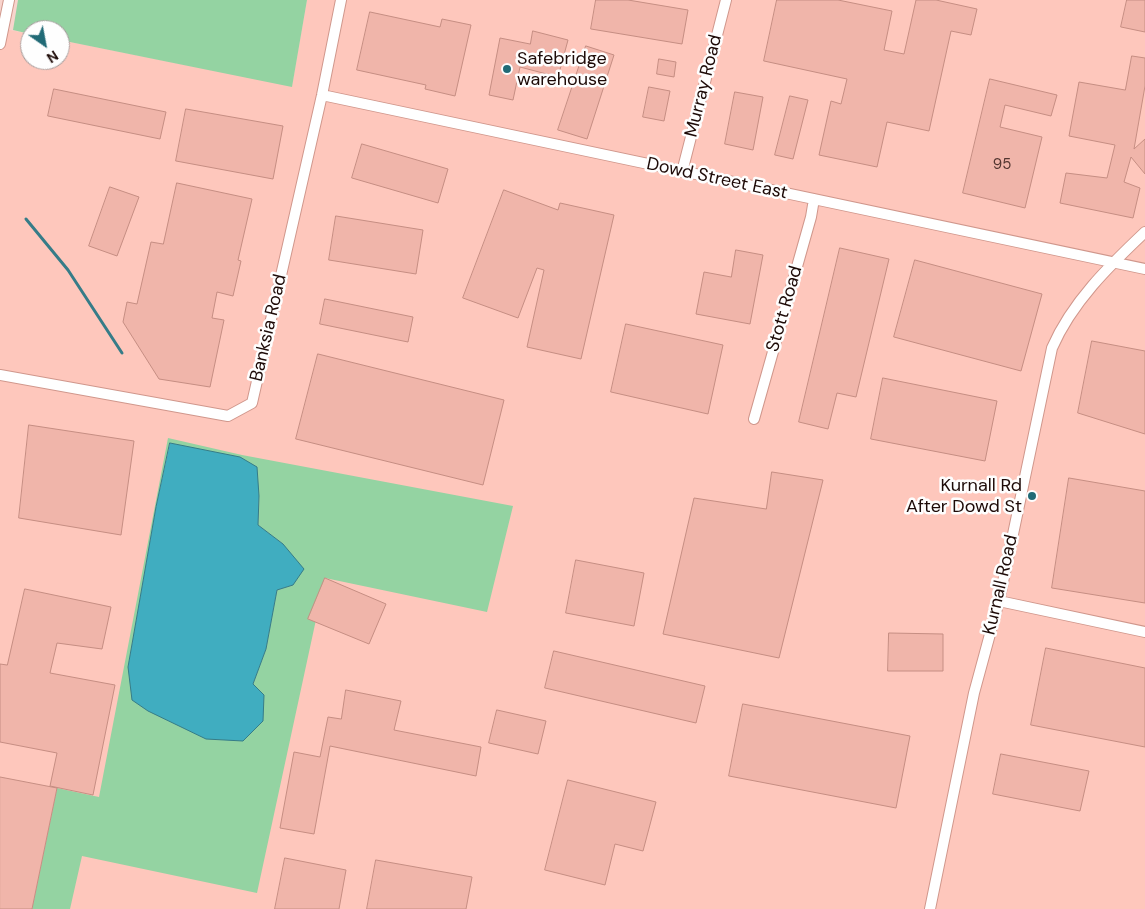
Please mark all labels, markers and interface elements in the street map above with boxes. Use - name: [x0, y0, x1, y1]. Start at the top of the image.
- north arrow: [20, 20, 70, 70]
- street label: Murray Road: [681, 32, 727, 140]
- text: N: [43, 46, 62, 67]
- place label: Safebridge warehouse: [517, 48, 607, 90]
- marker: Safebridge warehouse: [501, 63, 513, 75]
- street label: Dowd Street East: [645, 154, 789, 204]
- house number: 95: [993, 156, 1011, 174]
- street label: Stott Road: [762, 264, 808, 354]
- street label: Banksia Road: [246, 272, 292, 384]
- place label: Kurnall Rd After Dowd St: [906, 475, 1022, 518]
- marker: Kurnall Rd After Dowd St: [1026, 490, 1038, 502]
- street label: Kurnall Road: [979, 533, 1023, 637]

